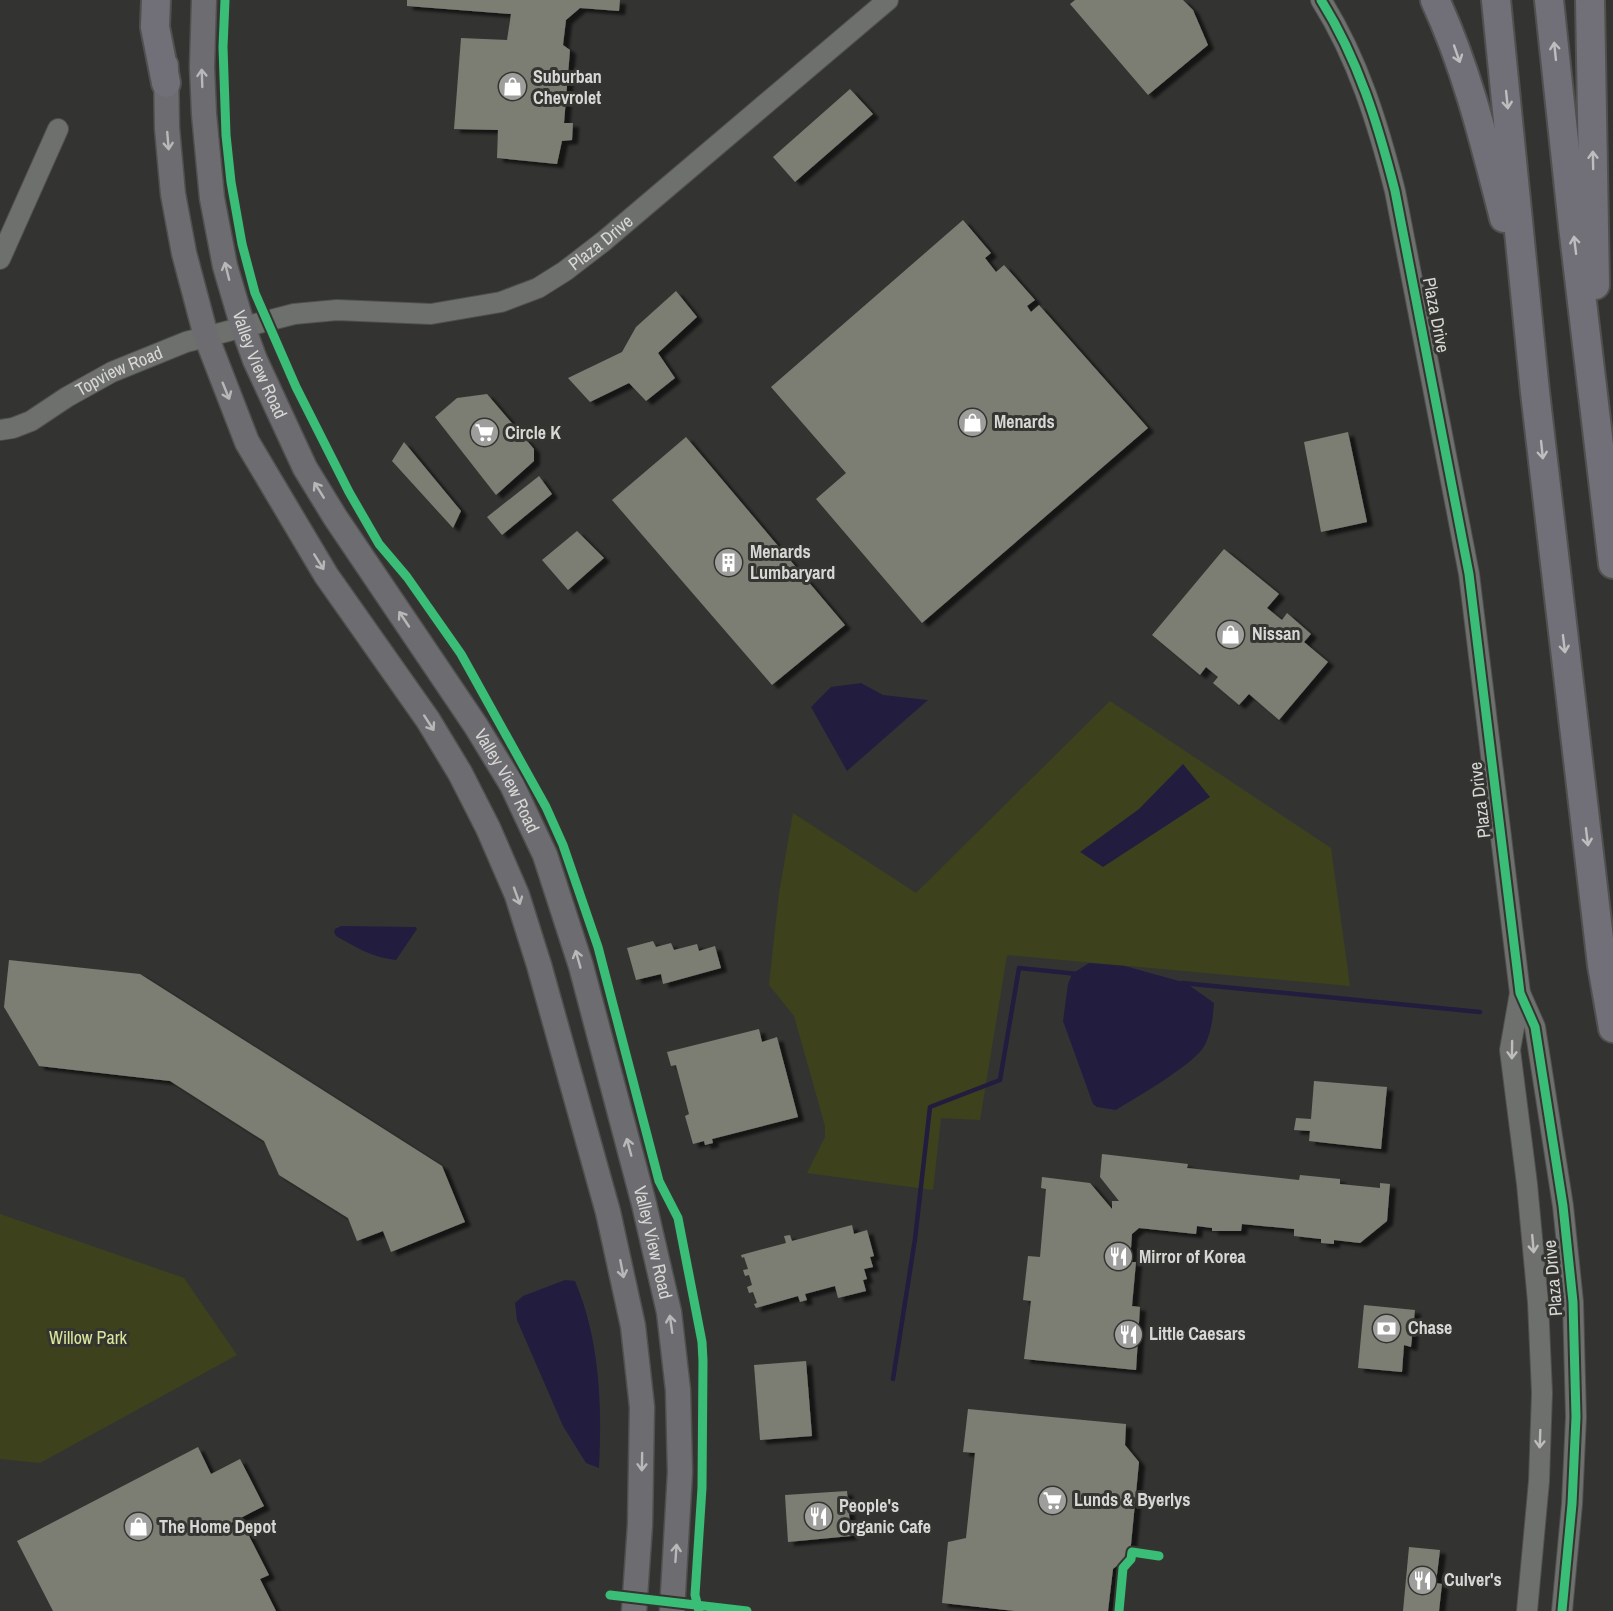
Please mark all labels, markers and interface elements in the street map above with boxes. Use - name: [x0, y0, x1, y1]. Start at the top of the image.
- one-way arrow: [1549, 42, 1560, 62]
- one-way arrow: [1452, 44, 1463, 63]
- place label: Suburban Chevrolet: [533, 64, 602, 110]
- one-way arrow: [197, 68, 208, 88]
- shop icon: Suburban Chevrolet: [496, 71, 528, 103]
- one-way arrow: [1502, 89, 1513, 109]
- one-way arrow: [163, 131, 174, 151]
- one-way arrow: [1587, 151, 1599, 171]
- street label: Plaza Drive: [563, 209, 638, 276]
- one-way arrow: [1569, 236, 1580, 255]
- one-way arrow: [220, 262, 232, 281]
- street label: Plaza Drive: [1417, 275, 1456, 355]
- street label: Valley View Road: [227, 307, 293, 422]
- street label: Topview Road: [71, 340, 166, 402]
- one-way arrow: [221, 381, 232, 400]
- shop icon: Menards: [957, 406, 989, 438]
- place label: Menards: [994, 409, 1055, 434]
- supermarket icon: Circle K: [468, 417, 500, 449]
- place label: Circle K: [505, 420, 561, 445]
- one-way arrow: [1537, 439, 1548, 459]
- one-way arrow: [312, 482, 324, 499]
- place label: Menards Lumbaryard: [750, 539, 835, 585]
- building icon: Menards Lumbaryard: [713, 546, 745, 578]
- one-way arrow: [313, 553, 325, 570]
- one-way arrow: [397, 611, 410, 628]
- shop icon: Nissan: [1215, 618, 1247, 650]
- place label: Nissan: [1252, 621, 1300, 646]
- one-way arrow: [1559, 633, 1570, 653]
- one-way arrow: [423, 714, 435, 731]
- street label: Valley View Road: [469, 724, 546, 837]
- street label: Plaza Drive: [1462, 761, 1497, 839]
- one-way arrow: [1582, 827, 1593, 847]
- one-way arrow: [513, 886, 524, 905]
- one-way arrow: [572, 950, 583, 969]
- one-way arrow: [1506, 1040, 1517, 1060]
- one-way arrow: [622, 1138, 634, 1157]
- street label: Valley View Road: [628, 1183, 679, 1301]
- one-way arrow: [1528, 1234, 1539, 1254]
- street label: Plaza Drive: [1537, 1239, 1568, 1317]
- restaurant icon: Mirror of Korea: [1102, 1241, 1134, 1273]
- place label: Mirror of Korea: [1139, 1244, 1246, 1269]
- one-way arrow: [617, 1259, 628, 1278]
- bank icon: Chase: [1371, 1312, 1403, 1344]
- one-way arrow: [665, 1315, 676, 1335]
- place label: Chase: [1408, 1315, 1452, 1340]
- restaurant icon: Little Caesars: [1112, 1318, 1144, 1350]
- place label: Little Caesars: [1149, 1321, 1246, 1346]
- park label: Willow Park: [49, 1325, 128, 1350]
- one-way arrow: [1535, 1428, 1546, 1448]
- one-way arrow: [636, 1452, 647, 1472]
- supermarket icon: Lunds & Byerlys: [1037, 1484, 1069, 1516]
- place label: Lunds & Byerlys: [1074, 1487, 1190, 1512]
- place label: People's Organic Cafe: [839, 1493, 931, 1539]
- restaurant icon: People's Organic Cafe: [802, 1500, 834, 1532]
- shop icon: The Home Depot: [122, 1511, 154, 1543]
- place label: The Home Depot: [159, 1514, 276, 1539]
- one-way arrow: [671, 1543, 682, 1563]
- restaurant icon: Culver's: [1407, 1564, 1439, 1596]
- place label: Culver's: [1444, 1567, 1502, 1592]

